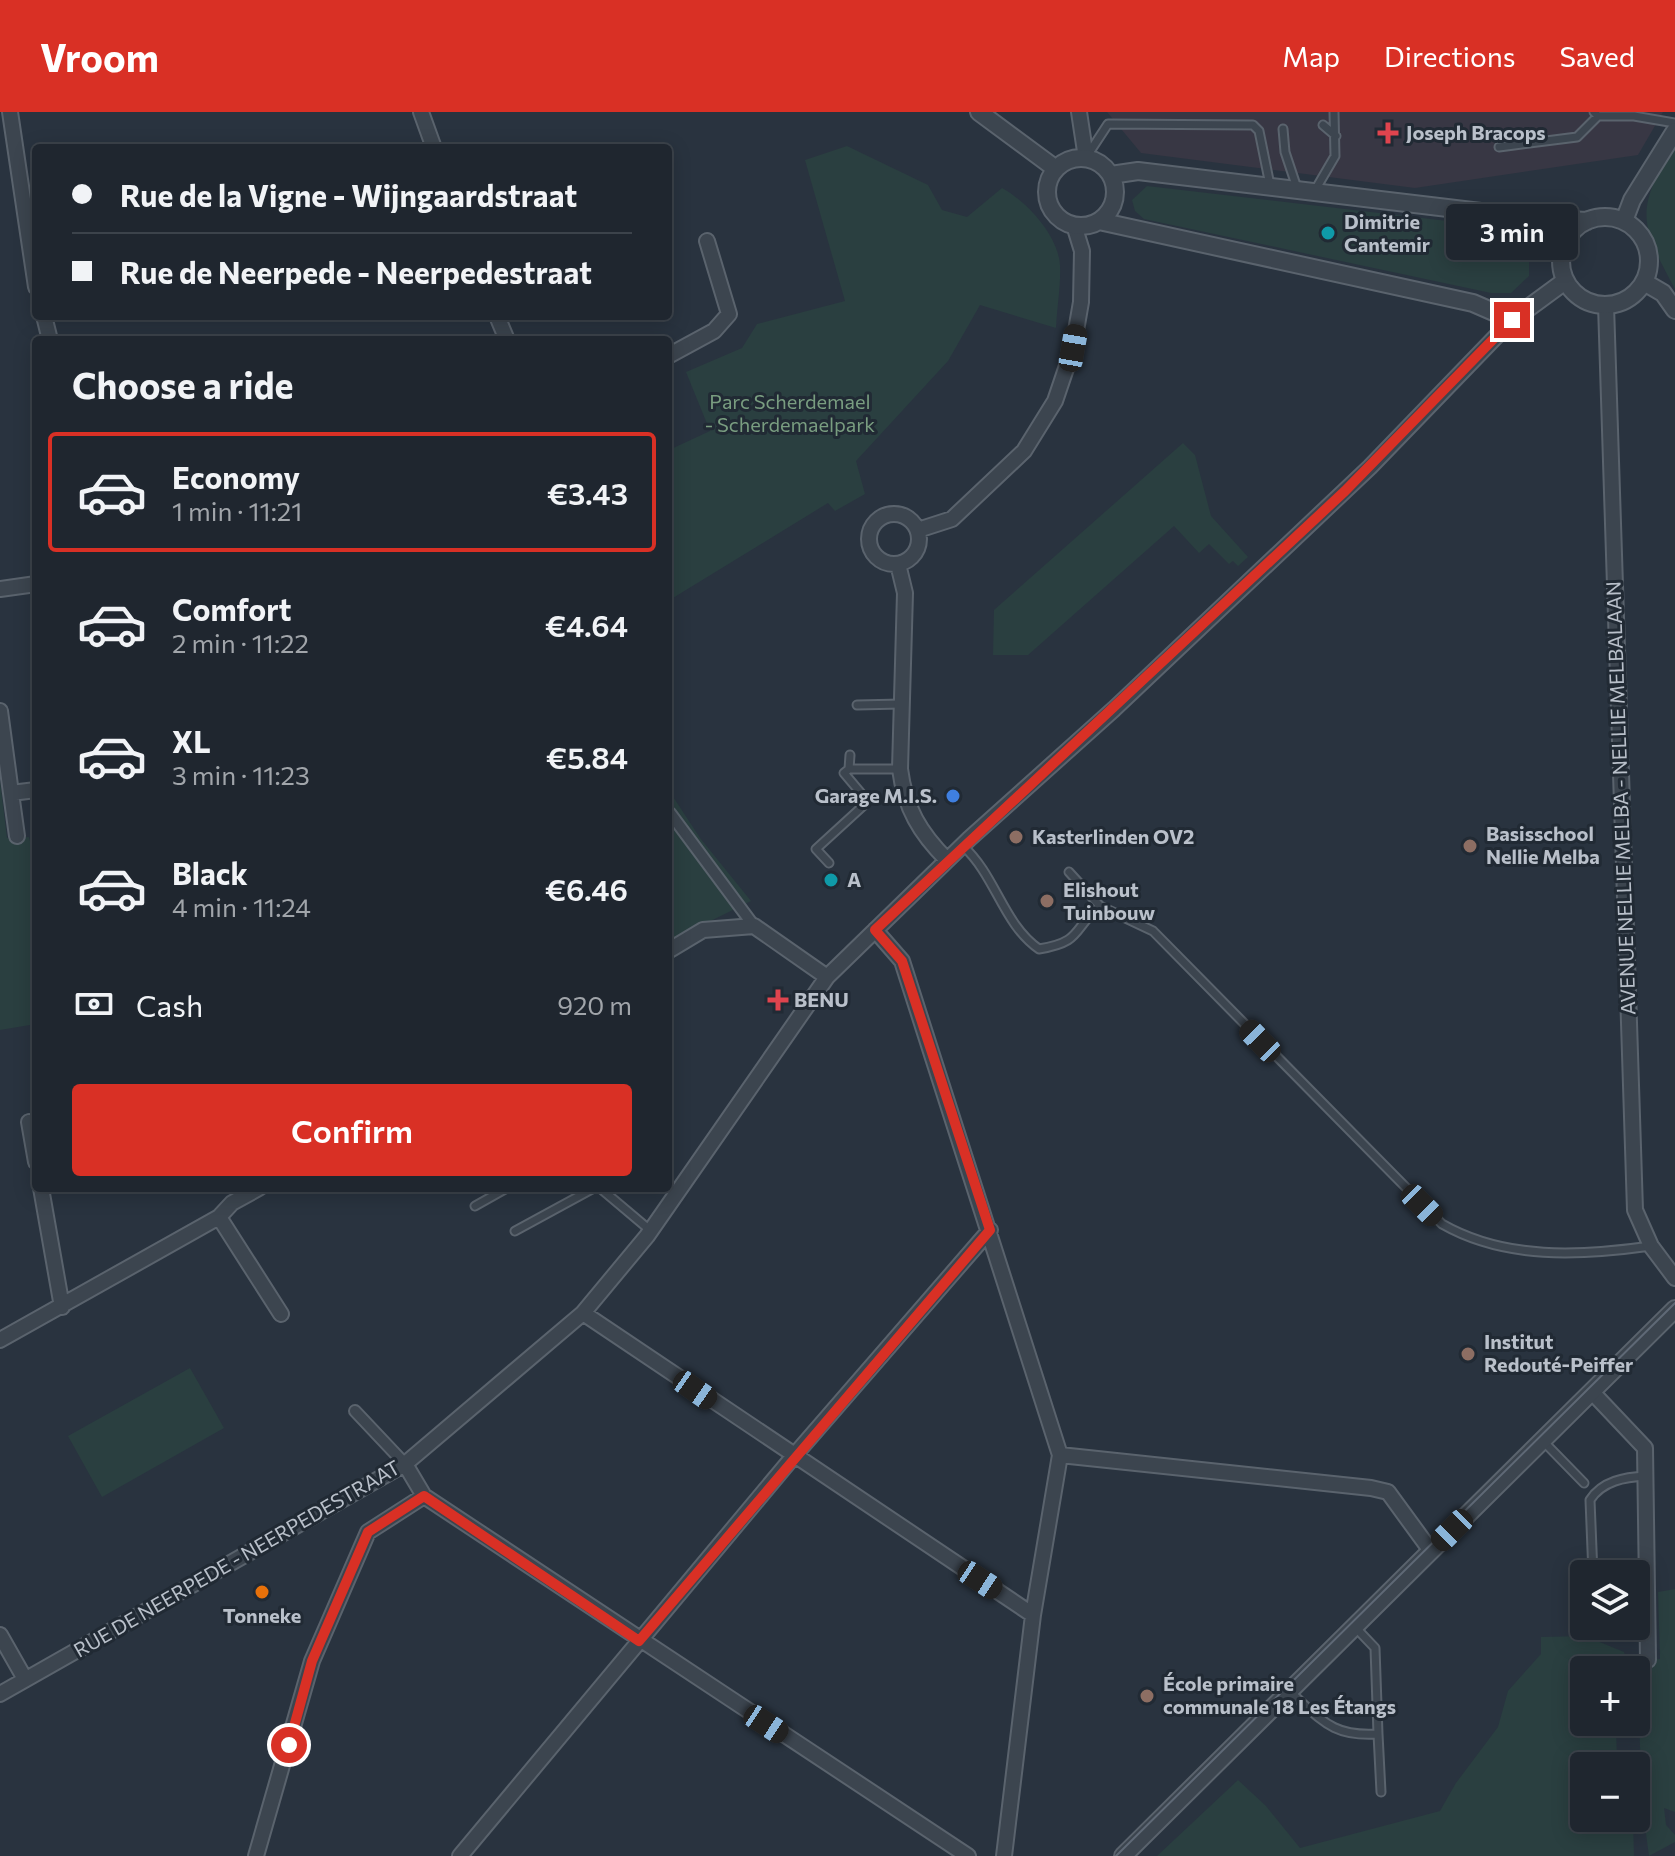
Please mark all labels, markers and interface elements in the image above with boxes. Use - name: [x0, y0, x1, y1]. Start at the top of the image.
- text: Vroom: [40, 33, 159, 80]
- text: Map: [1282, 39, 1340, 73]
- text: Directions: [1384, 39, 1515, 73]
- text: Saved: [1559, 39, 1635, 73]
- place label: Joseph Bracops: [1406, 120, 1546, 144]
- marker: Joseph Bracops: [1377, 122, 1399, 144]
- text: Rue de la Vigne - Wijngaardstraat: [120, 176, 577, 213]
- callout: 3 min: [1446, 204, 1578, 260]
- place label: Dimitrie Cantemir: [1344, 209, 1430, 256]
- text: 3 min: [1480, 216, 1544, 247]
- marker: Dimitrie Cantemir: [1319, 224, 1337, 242]
- text: Rue de Neerpede - Neerpedestraat: [120, 253, 592, 290]
- route end: [1494, 302, 1530, 338]
- car: [1057, 322, 1089, 374]
- text: Choose a ride: [72, 362, 293, 406]
- park label: Parc Scherdemael - Scherdemaelpark: [705, 389, 875, 436]
- icon: car: [76, 456, 148, 528]
- text: Economy: [172, 458, 300, 495]
- text: €3.43: [547, 474, 628, 511]
- text: 1 min · 11:21: [172, 495, 302, 526]
- street label: AVENUE NELLIE MELBA - NELLIE MELBALAAN: [1600, 581, 1640, 1015]
- icon: car: [76, 588, 148, 660]
- text: Comfort: [172, 590, 291, 627]
- text: €4.64: [545, 606, 628, 643]
- text: 2 min · 11:22: [172, 627, 309, 658]
- icon: car: [76, 720, 148, 792]
- text: XL: [172, 722, 211, 759]
- text: €5.84: [546, 738, 628, 775]
- text: 3 min · 11:23: [172, 759, 310, 790]
- place label: Garage M.I.S.: [815, 783, 937, 807]
- marker: Garage M.I.S.: [944, 787, 962, 805]
- place label: Basisschool Nellie Melba: [1486, 821, 1600, 868]
- place label: Kasterlinden OV2: [1032, 824, 1194, 848]
- marker: Kasterlinden OV2: [1007, 828, 1025, 846]
- marker: Basisschool Nellie Melba: [1461, 837, 1479, 855]
- icon: car: [76, 852, 148, 924]
- text: Black: [172, 854, 248, 891]
- place label: A: [847, 867, 861, 891]
- text: €6.46: [545, 870, 628, 907]
- marker: A: [822, 871, 840, 889]
- place label: Elishout Tuinbouw: [1063, 877, 1155, 924]
- text: 4 min · 11:24: [172, 891, 311, 922]
- marker: Elishout Tuinbouw: [1038, 892, 1056, 910]
- icon: cash: [72, 982, 116, 1026]
- text: Cash: [136, 986, 203, 1023]
- place label: BENU: [794, 987, 849, 1011]
- text: 920 m: [557, 989, 632, 1020]
- marker: BENU: [769, 991, 787, 1009]
- car: [1235, 1015, 1285, 1067]
- button: Confirm: [72, 1084, 632, 1176]
- car: [1397, 1180, 1447, 1230]
- place label: Institut Redouté-Peiffer: [1484, 1329, 1633, 1376]
- marker: Institut Redouté-Peiffer: [1459, 1345, 1477, 1363]
- car: [668, 1366, 722, 1414]
- street label: RUE DE NEERPEDE - NEERPEDESTRAAT: [69, 1454, 404, 1662]
- car: [1427, 1505, 1477, 1555]
- car: [953, 1557, 1007, 1603]
- map controls: [1570, 1560, 1650, 1832]
- button: layers: [1570, 1560, 1650, 1640]
- marker: Tonneke: [253, 1583, 271, 1601]
- place label: Tonneke: [223, 1603, 301, 1627]
- button: +: [1570, 1656, 1650, 1736]
- place label: École primaire communale 18 Les Étangs: [1163, 1671, 1396, 1718]
- marker: École primaire communale 18 Les Étangs: [1138, 1687, 1156, 1705]
- car: [739, 1701, 793, 1747]
- route start: [271, 1727, 307, 1763]
- button: −: [1570, 1752, 1650, 1832]

